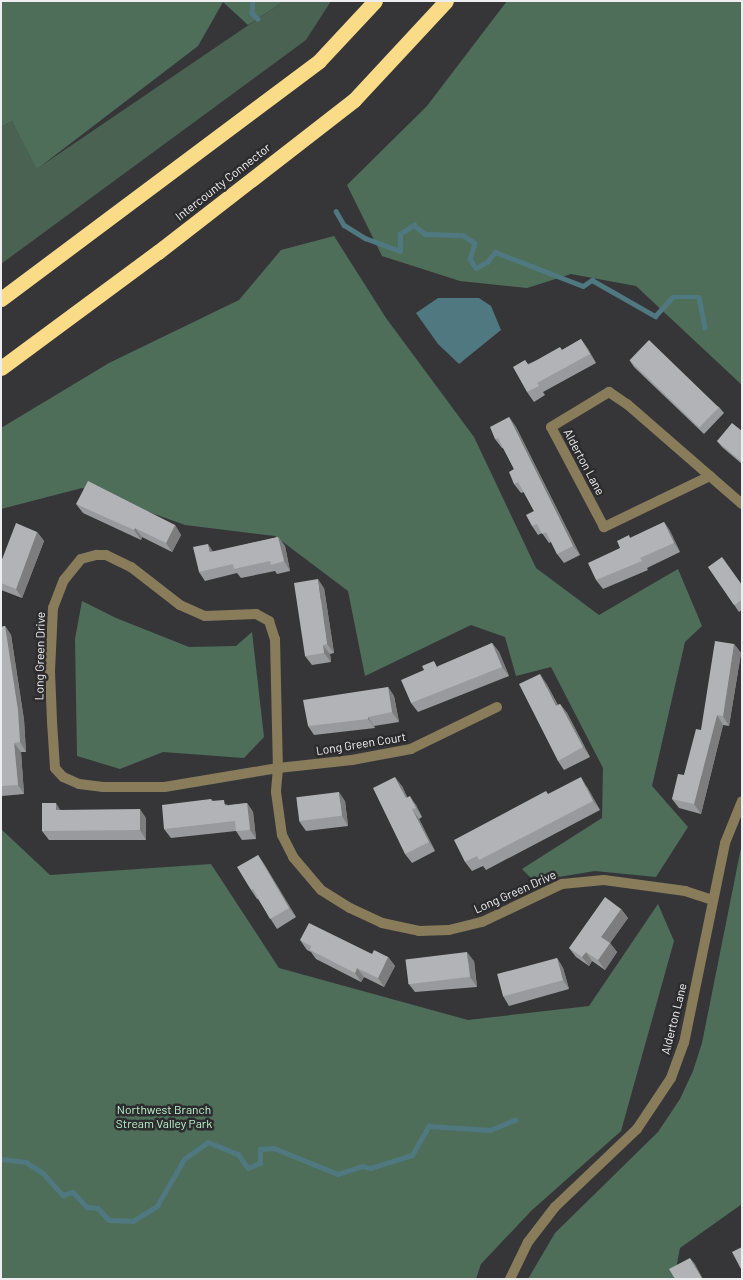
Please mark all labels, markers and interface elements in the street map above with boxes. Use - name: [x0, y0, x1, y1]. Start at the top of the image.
- street label: Intercounty Connector: [173, 140, 273, 224]
- street label: Alderton Lane: [561, 426, 607, 498]
- street label: Long Green Drive: [32, 612, 48, 700]
- street label: Long Green Court: [315, 730, 407, 758]
- street label: Long Green Drive: [472, 867, 558, 917]
- street label: Alderton Lane: [658, 982, 690, 1056]
- park label: Northwest Branch Stream Valley Park: [116, 1103, 212, 1131]

